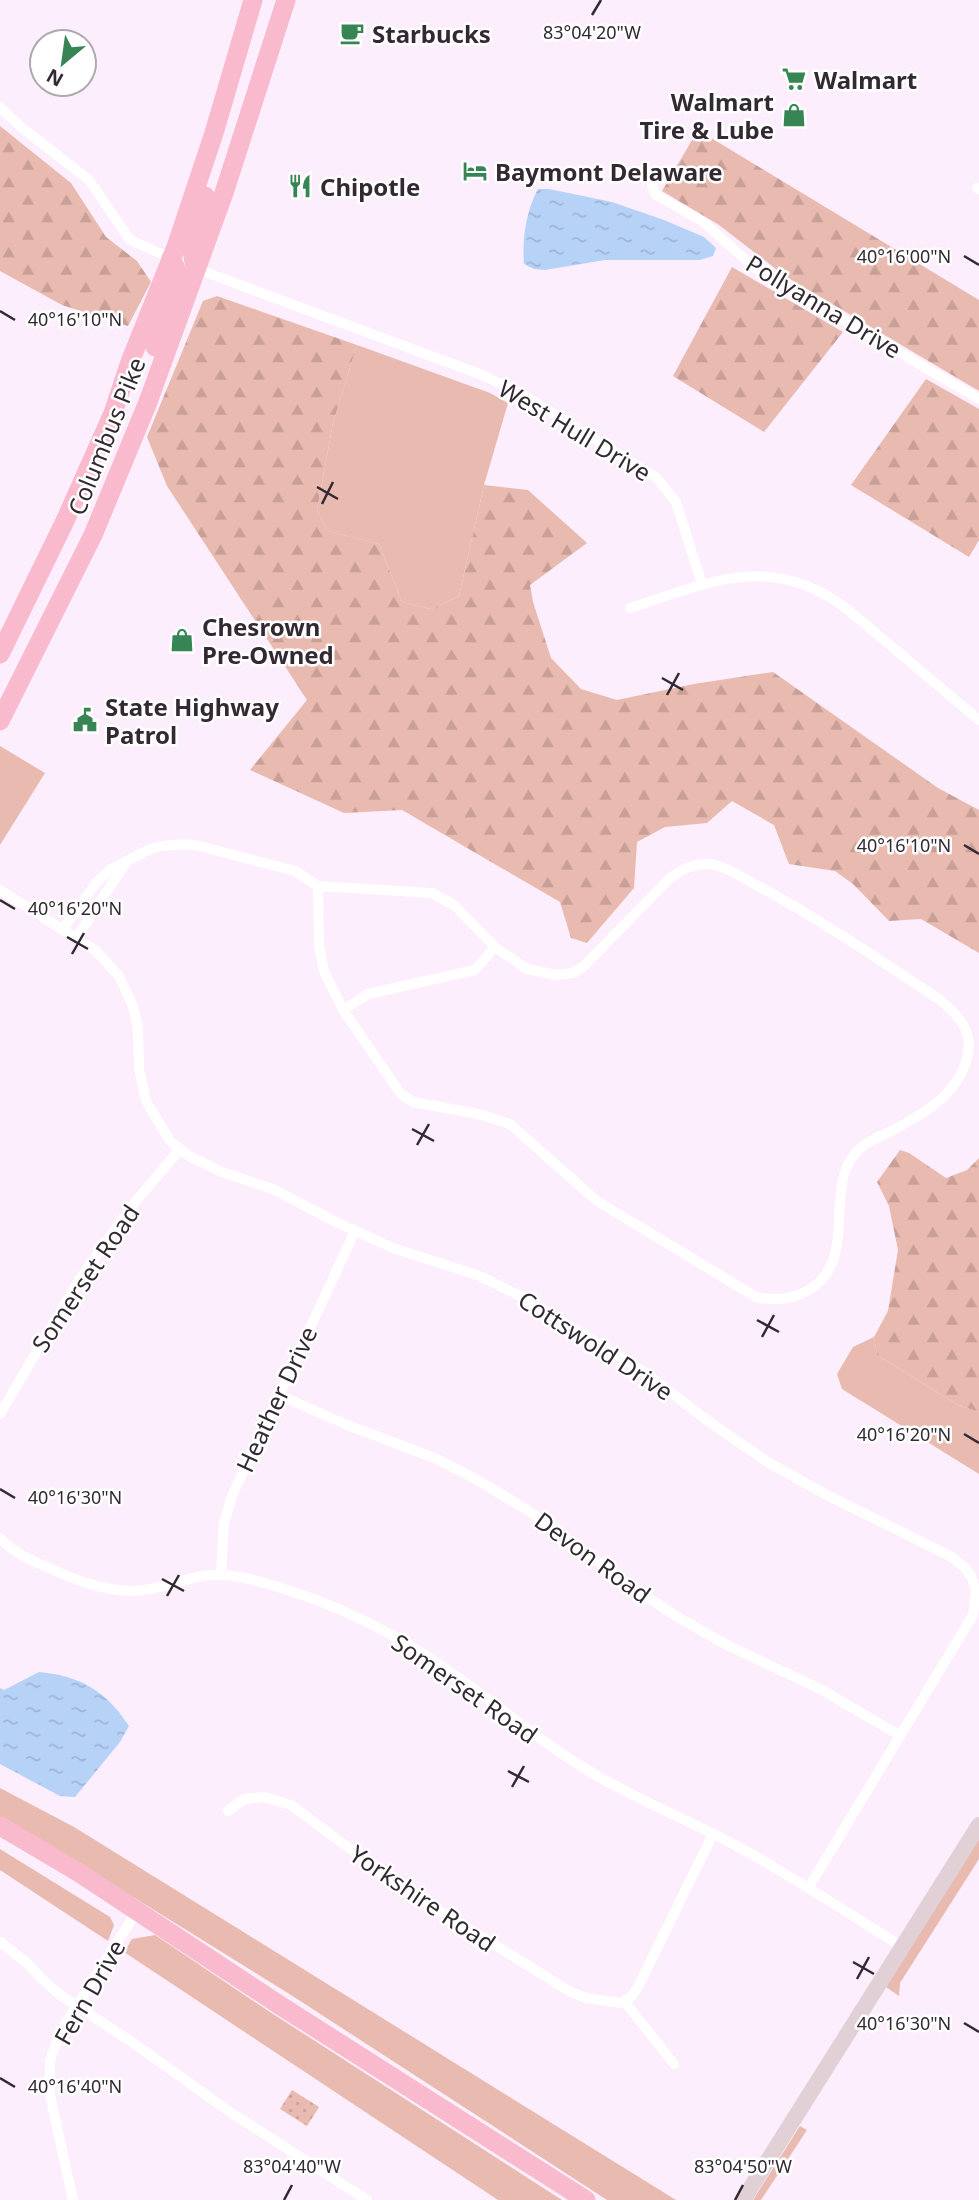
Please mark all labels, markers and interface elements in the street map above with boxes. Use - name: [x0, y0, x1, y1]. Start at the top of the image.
- place label: Starbucks: [372, 17, 491, 50]
- cafe icon: Starbucks: [338, 19, 366, 47]
- text: 83°04'20"W: [543, 20, 641, 44]
- north arrow: [28, 28, 98, 98]
- text: N: [42, 63, 68, 93]
- place label: Walmart: [814, 63, 917, 96]
- supermarket icon: Walmart: [780, 65, 808, 93]
- place label: Walmart Tire & Lube: [639, 85, 774, 146]
- shop icon: Walmart Tire & Lube: [780, 101, 808, 129]
- place label: Baymont Delaware: [495, 155, 723, 188]
- hotel icon: Baymont Delaware: [461, 157, 489, 185]
- place label: Chipotle: [320, 170, 420, 203]
- restaurant icon: Chipotle: [286, 172, 314, 200]
- text: 40°16'00"N: [857, 244, 951, 268]
- street label: Pollyanna Drive: [740, 247, 908, 365]
- text: 40°16'10"N: [28, 307, 122, 331]
- street label: Columbus Pike: [59, 352, 153, 520]
- street label: West Hull Drive: [493, 371, 657, 489]
- place label: Chesrown Pre-Owned: [202, 610, 334, 671]
- shop icon: Chesrown Pre-Owned: [168, 626, 196, 654]
- place label: State Highway Patrol: [105, 690, 279, 751]
- public building icon: State Highway Patrol: [71, 706, 99, 734]
- text: 40°16'10"N: [857, 833, 951, 857]
- text: 40°16'20"N: [28, 896, 122, 920]
- street label: Somerset Road: [23, 1198, 147, 1358]
- street label: Cottswold Drive: [512, 1283, 680, 1407]
- street label: Heather Drive: [228, 1321, 324, 1477]
- text: 40°16'20"N: [857, 1422, 951, 1446]
- text: 40°16'30"N: [28, 1485, 122, 1509]
- street label: Devon Road: [528, 1504, 658, 1610]
- street label: Somerset Road: [385, 1625, 545, 1751]
- street label: Yorkshire Road: [344, 1837, 502, 1959]
- street label: Fern Drive: [46, 1933, 132, 2051]
- text: 40°16'30"N: [857, 2011, 951, 2035]
- text: 40°16'40"N: [28, 2074, 122, 2098]
- text: 83°04'40"W: [243, 2154, 341, 2178]
- text: 83°04'50"W: [694, 2154, 792, 2178]

